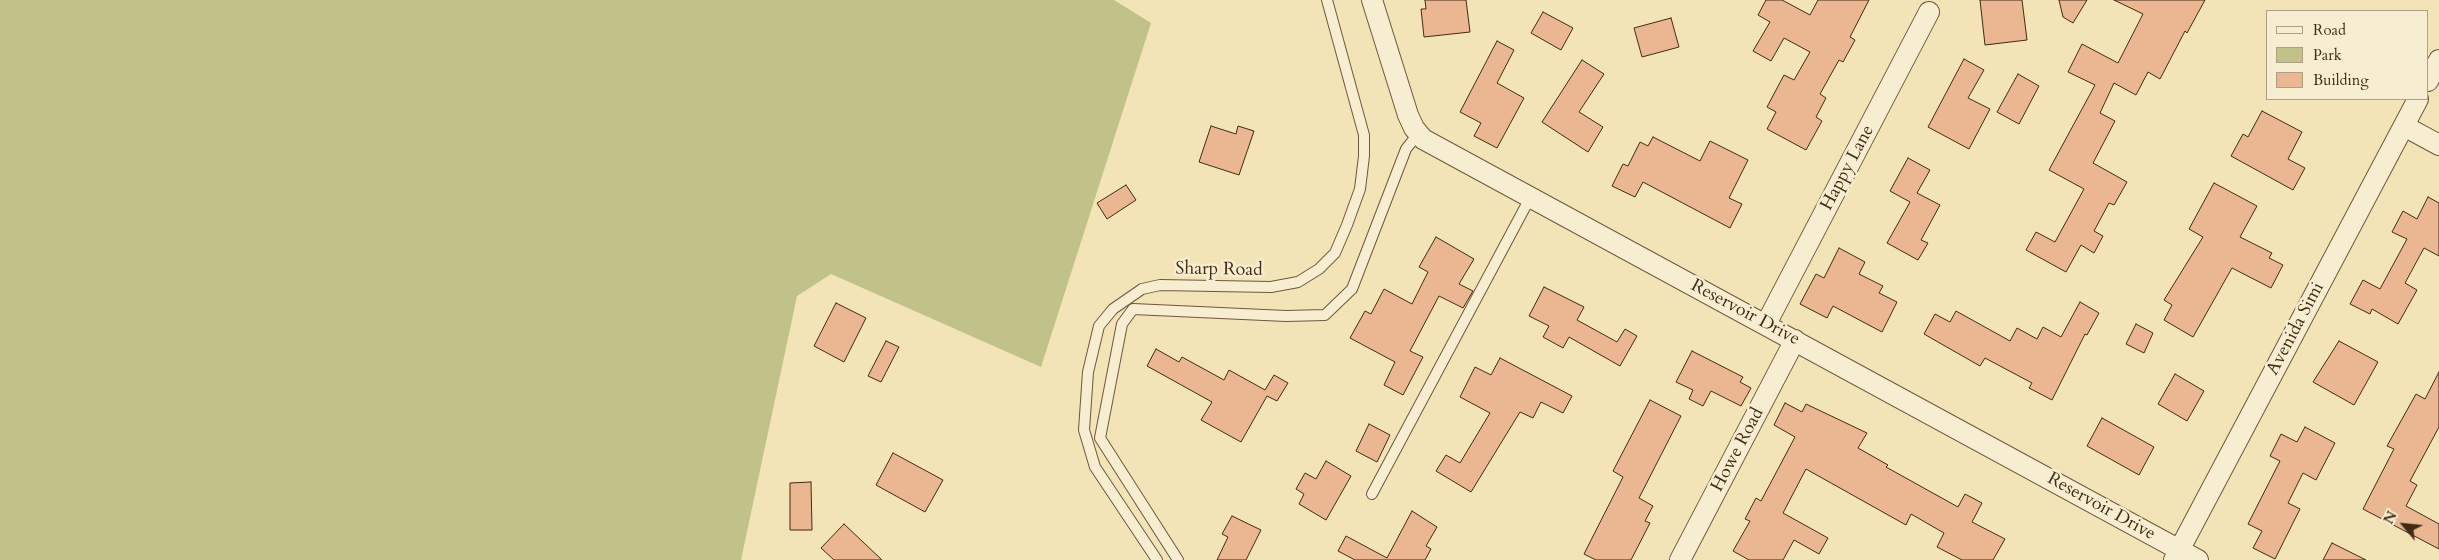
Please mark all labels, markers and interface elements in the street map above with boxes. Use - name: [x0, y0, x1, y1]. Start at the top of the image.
- legend: [2266, 10, 2429, 100]
- text: Road: [2313, 20, 2346, 40]
- text: Park: [2313, 45, 2342, 65]
- text: Building: [2313, 70, 2369, 90]
- street label: Happy Lane: [1817, 122, 1879, 214]
- street label: Sharp Road: [1175, 258, 1263, 282]
- street label: Reservoir Drive: [1687, 275, 1803, 351]
- street label: Avenida Simi: [2263, 279, 2329, 379]
- street label: Howe Road: [1707, 404, 1769, 496]
- street label: Reservoir Drive: [2043, 468, 2159, 546]
- north arrow: [2379, 500, 2429, 550]
- text: N: [2379, 508, 2402, 528]

